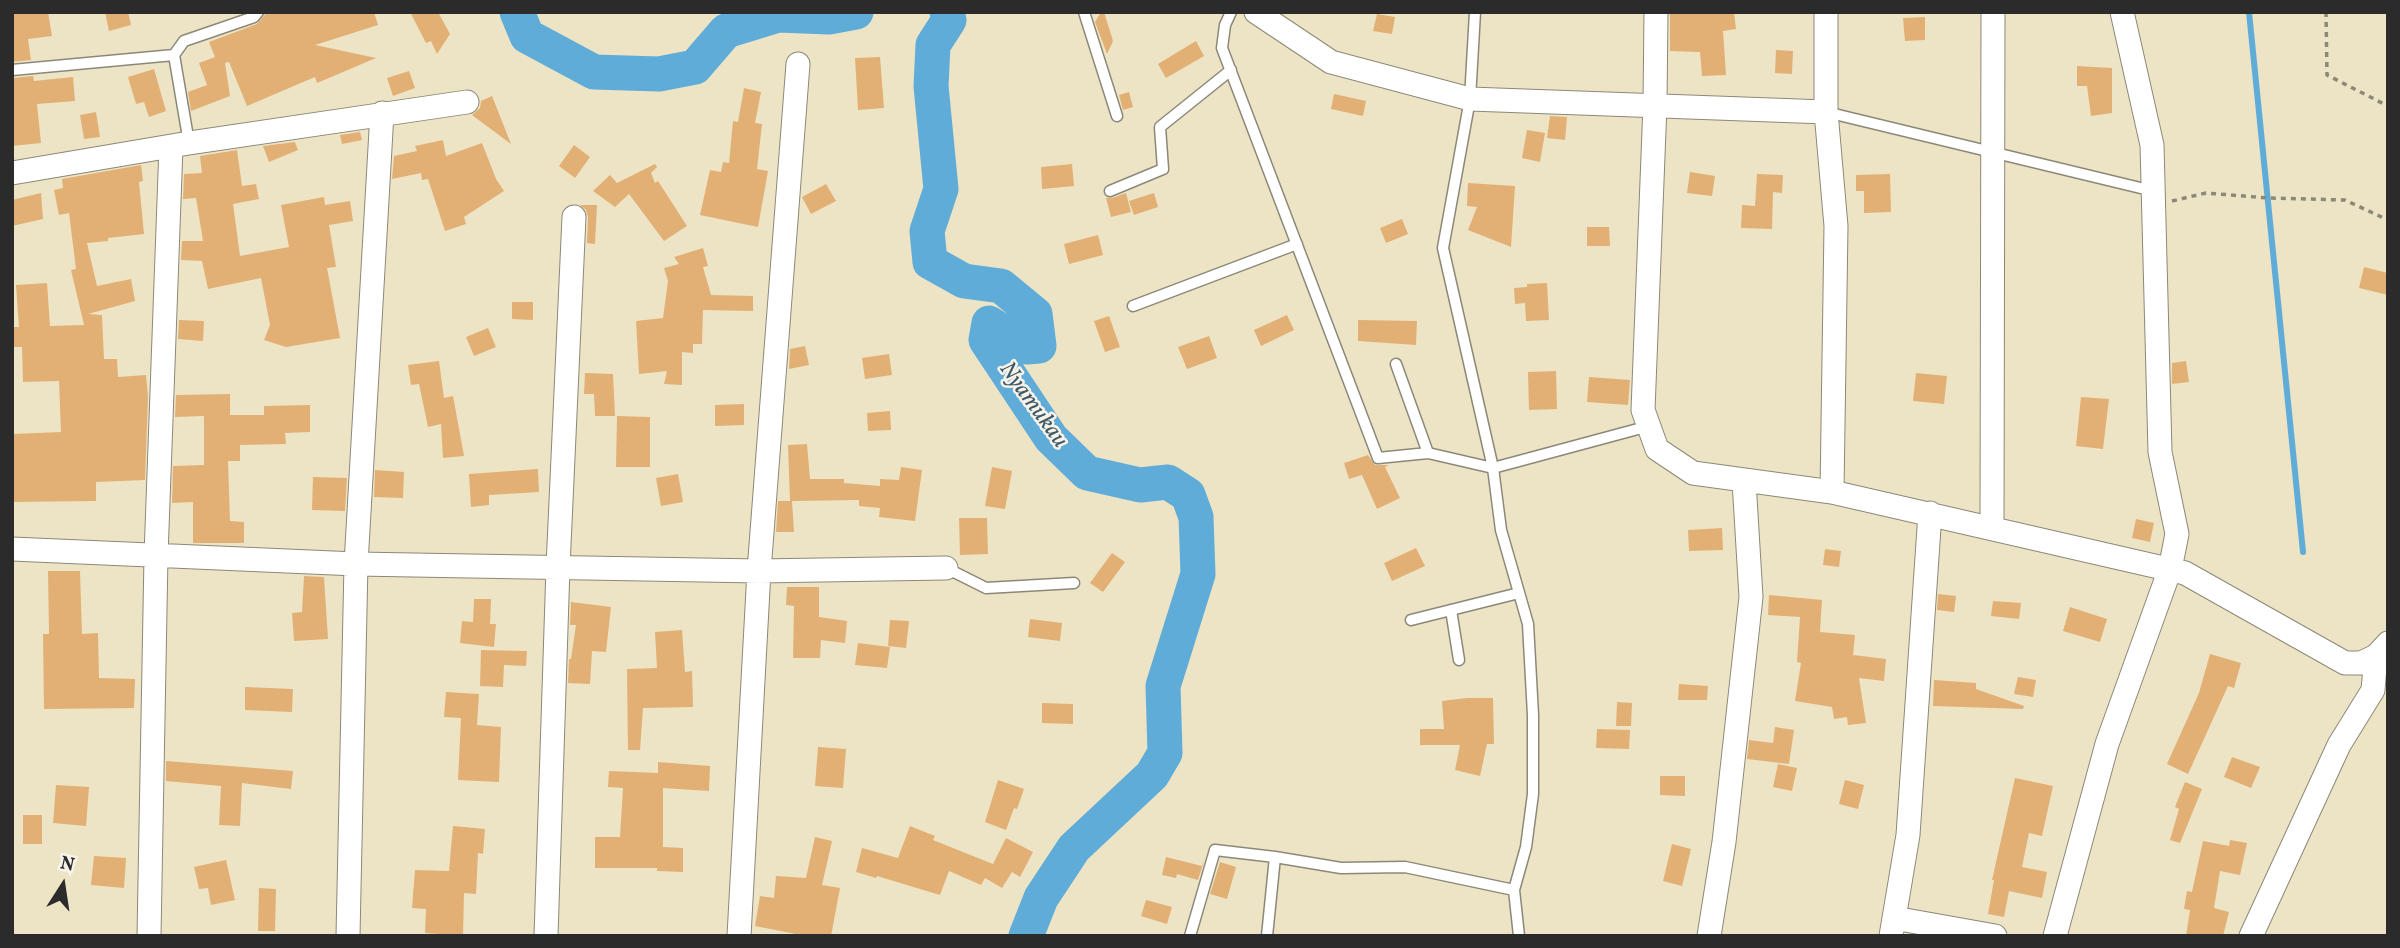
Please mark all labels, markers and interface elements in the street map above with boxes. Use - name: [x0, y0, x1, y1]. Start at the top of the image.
- water label: Nyamukau: [992, 358, 1072, 454]
- north arrow: [28, 850, 98, 920]
- text: N: [58, 850, 77, 879]

